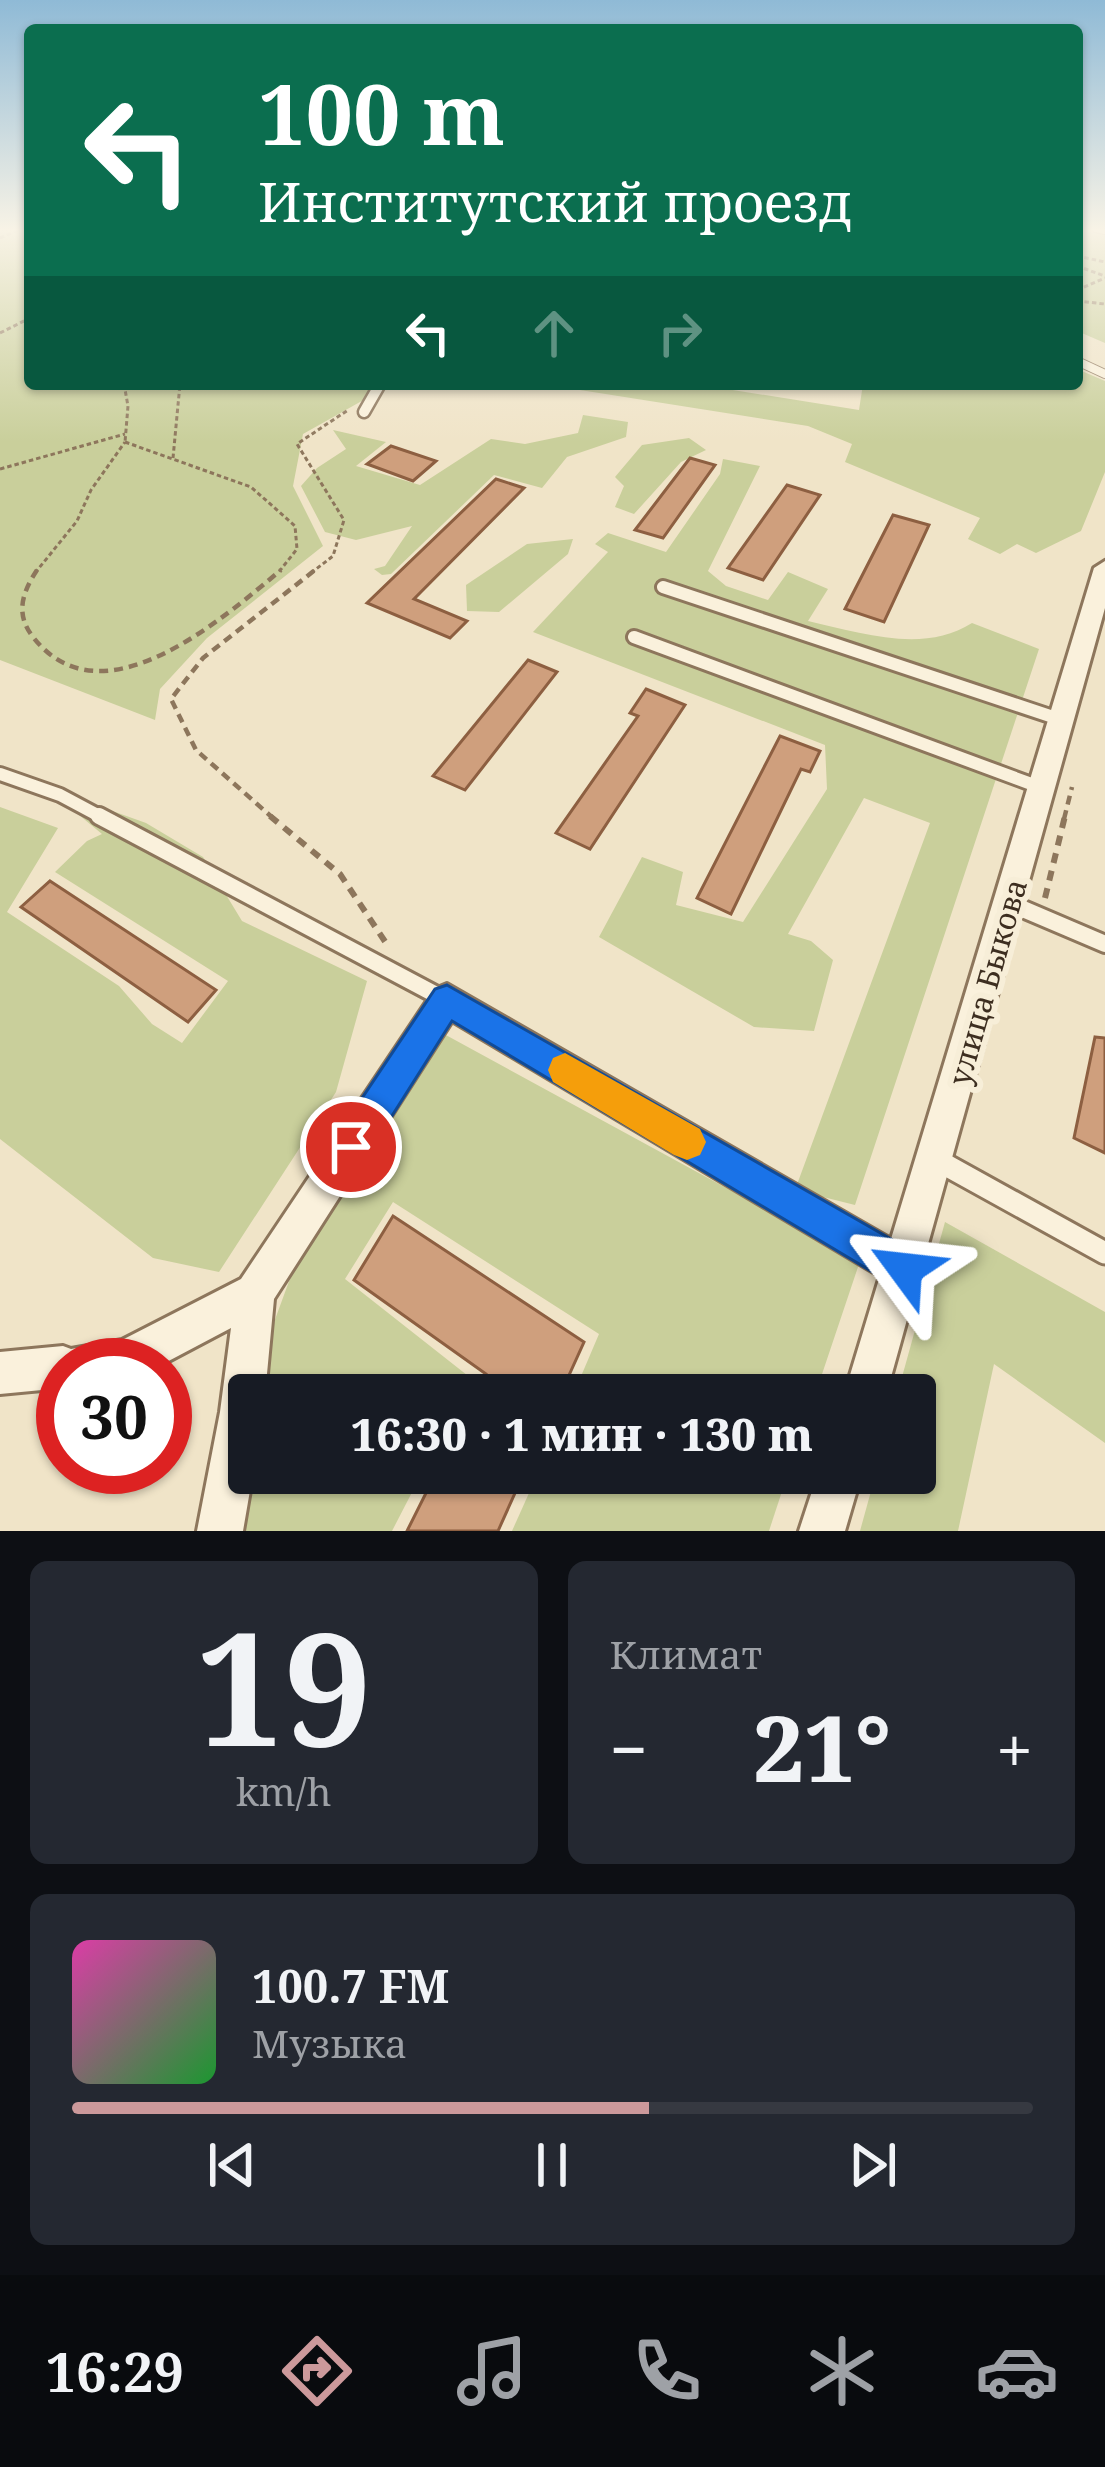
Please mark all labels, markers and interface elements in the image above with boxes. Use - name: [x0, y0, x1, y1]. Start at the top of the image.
- text: 100 m: [258, 55, 505, 170]
- icon: left: [60, 72, 216, 228]
- text: Институтский проезд: [258, 164, 852, 238]
- icon: left: [395, 300, 461, 366]
- icon: ahead: [521, 300, 587, 366]
- icon: right: [647, 300, 713, 366]
- street label: улица Быкова: [938, 874, 1036, 1090]
- pin: [300, 1096, 402, 1198]
- icon: arrive: [318, 1114, 384, 1180]
- position arrow: [842, 1206, 968, 1332]
- speed limit sign: 30: [36, 1338, 192, 1494]
- text: 16:30 · 1 мин · 130 m: [351, 1403, 813, 1464]
- text: 19: [196, 1579, 372, 1792]
- text: Климат: [610, 1627, 762, 1680]
- text: 21°: [753, 1686, 891, 1808]
- text: −: [610, 1703, 648, 1793]
- text: +: [996, 1703, 1033, 1793]
- text: km/h: [236, 1764, 332, 1817]
- text: 100.7 FM: [252, 1955, 449, 2016]
- text: Музыка: [252, 2016, 407, 2069]
- icon: previous: [199, 2132, 265, 2198]
- icon: pause: [519, 2132, 585, 2198]
- icon: next: [840, 2132, 906, 2198]
- icon: directions: [275, 2329, 359, 2413]
- icon: music: [450, 2329, 534, 2413]
- icon: phone: [625, 2329, 709, 2413]
- icon: climate: [800, 2329, 884, 2413]
- icon: car: [975, 2329, 1059, 2413]
- text: 16:29: [46, 2334, 184, 2408]

